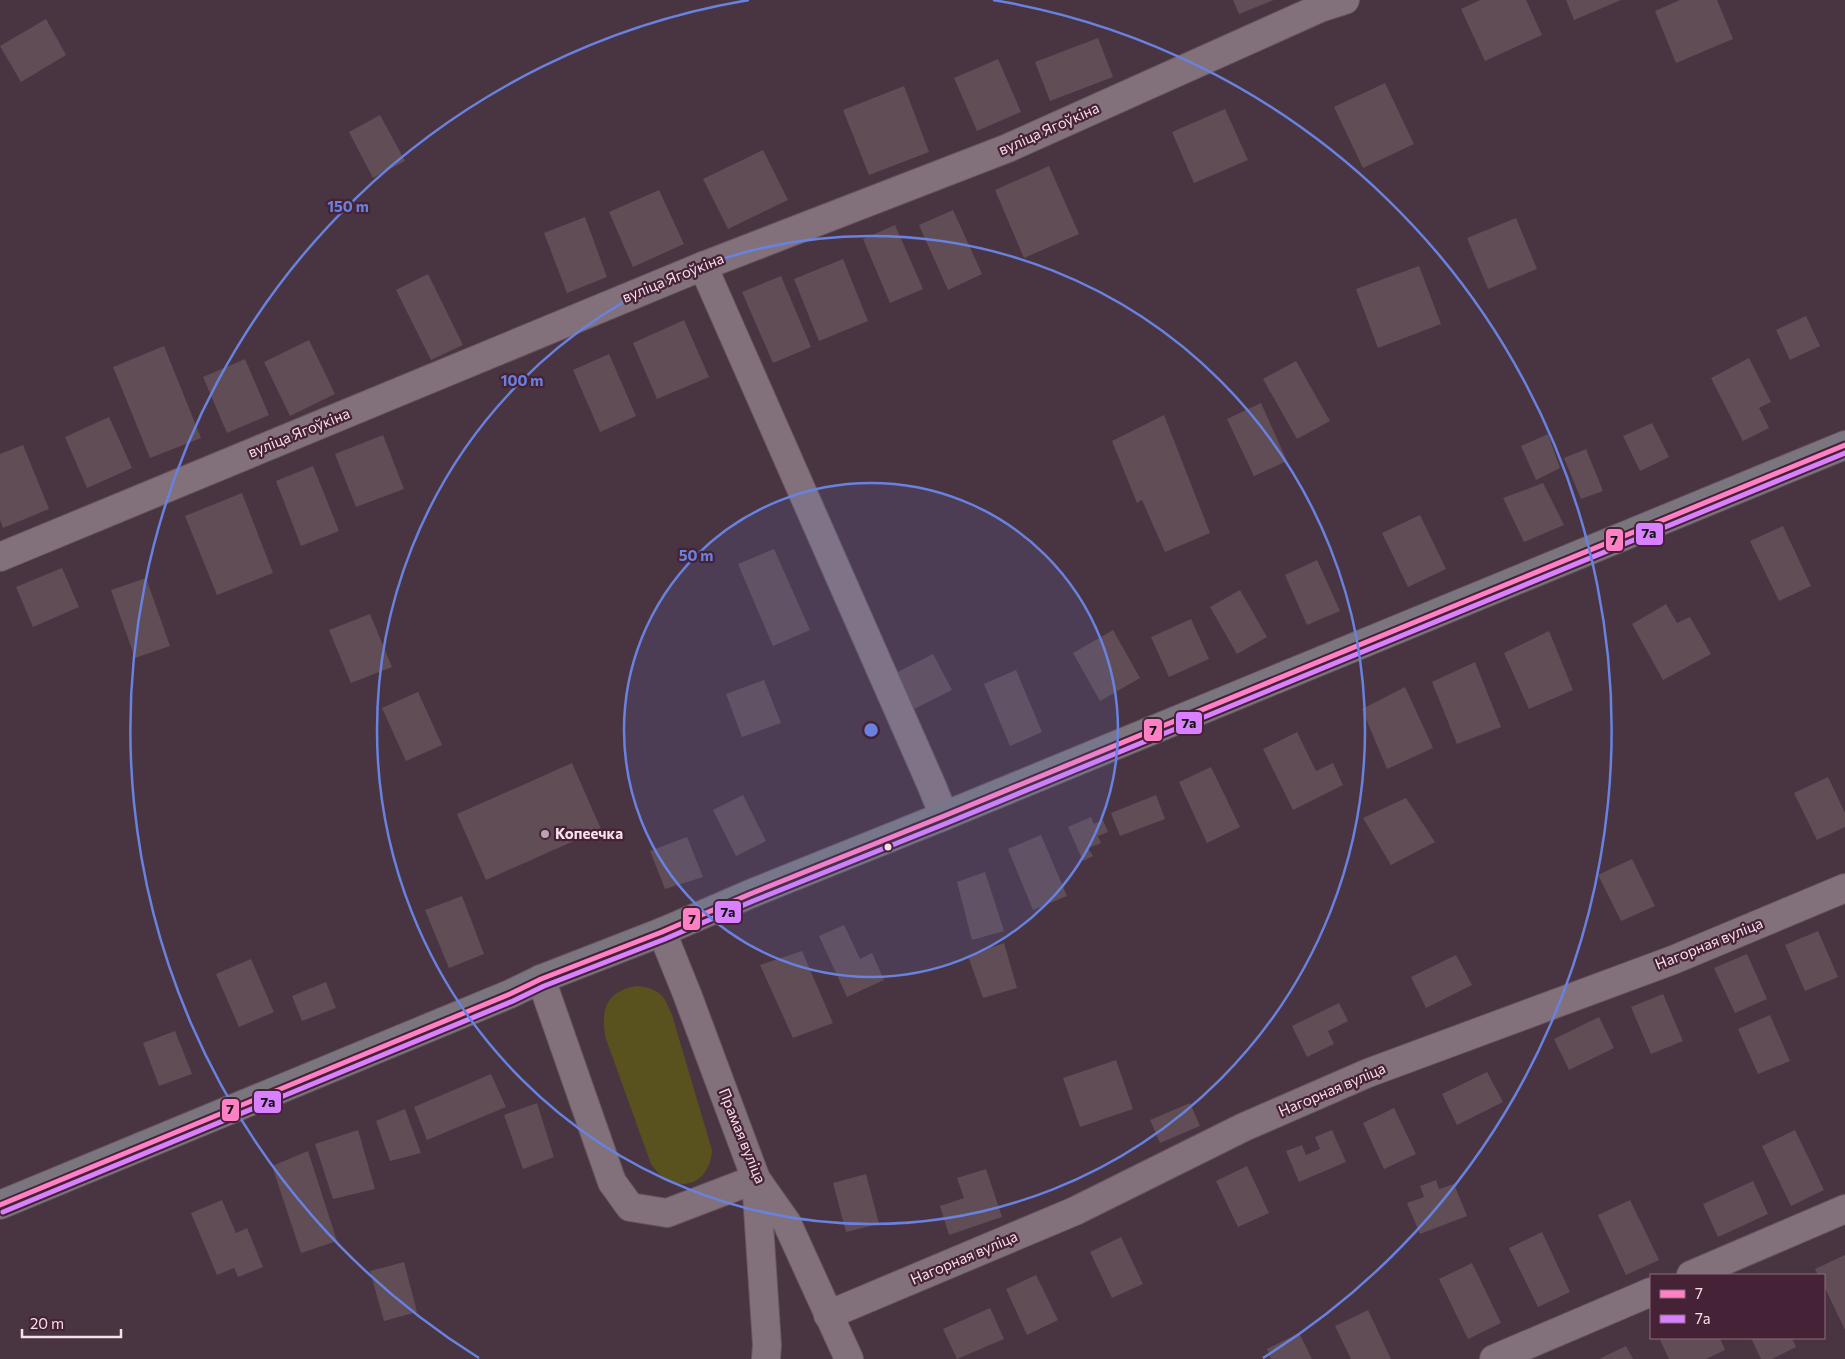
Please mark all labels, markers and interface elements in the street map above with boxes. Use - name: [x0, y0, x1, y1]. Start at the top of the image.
- street label: вуліца Ягоўкіна: [995, 98, 1102, 158]
- text: 150 m: [327, 197, 369, 215]
- street label: вуліца Ягоўкіна: [619, 248, 726, 306]
- text: 100 m: [501, 371, 543, 389]
- street label: вуліца Ягоўкіна: [245, 403, 352, 461]
- line badge: 7а: [1635, 522, 1664, 546]
- text: 7а: [1642, 524, 1656, 541]
- line badge: 7: [1605, 528, 1624, 552]
- text: 7: [1610, 531, 1618, 548]
- text: 50 m: [679, 546, 713, 564]
- line badge: 7а: [1175, 711, 1203, 735]
- text: 7а: [1182, 714, 1196, 731]
- line badge: 7: [1143, 718, 1163, 742]
- centre of rings: [862, 721, 880, 739]
- text: 7: [1149, 721, 1157, 738]
- place label: Копеечка: [555, 824, 623, 842]
- marker: Копеечка: [539, 828, 551, 840]
- unlabelled marker: [883, 842, 893, 852]
- line badge: 7а: [714, 900, 742, 924]
- text: 7а: [721, 903, 735, 920]
- line badge: 7: [682, 907, 701, 931]
- text: 7: [688, 910, 696, 927]
- street label: Нагорная вуліца: [1652, 913, 1765, 973]
- street label: Нагорная вуліца: [1275, 1058, 1388, 1120]
- street label: Прамая вуліца: [716, 1085, 770, 1186]
- line badge: 7а: [253, 1090, 282, 1114]
- text: 7а: [261, 1093, 275, 1110]
- line badge: 7: [221, 1098, 240, 1122]
- text: 7: [226, 1100, 234, 1117]
- street label: Нагорная вуліца: [907, 1226, 1020, 1288]
- legend: [1650, 1274, 1825, 1339]
- text: 7: [1695, 1284, 1703, 1302]
- scale bar: [22, 1306, 121, 1338]
- text: 7а: [1695, 1309, 1710, 1327]
- text: 20 m: [30, 1314, 64, 1332]

